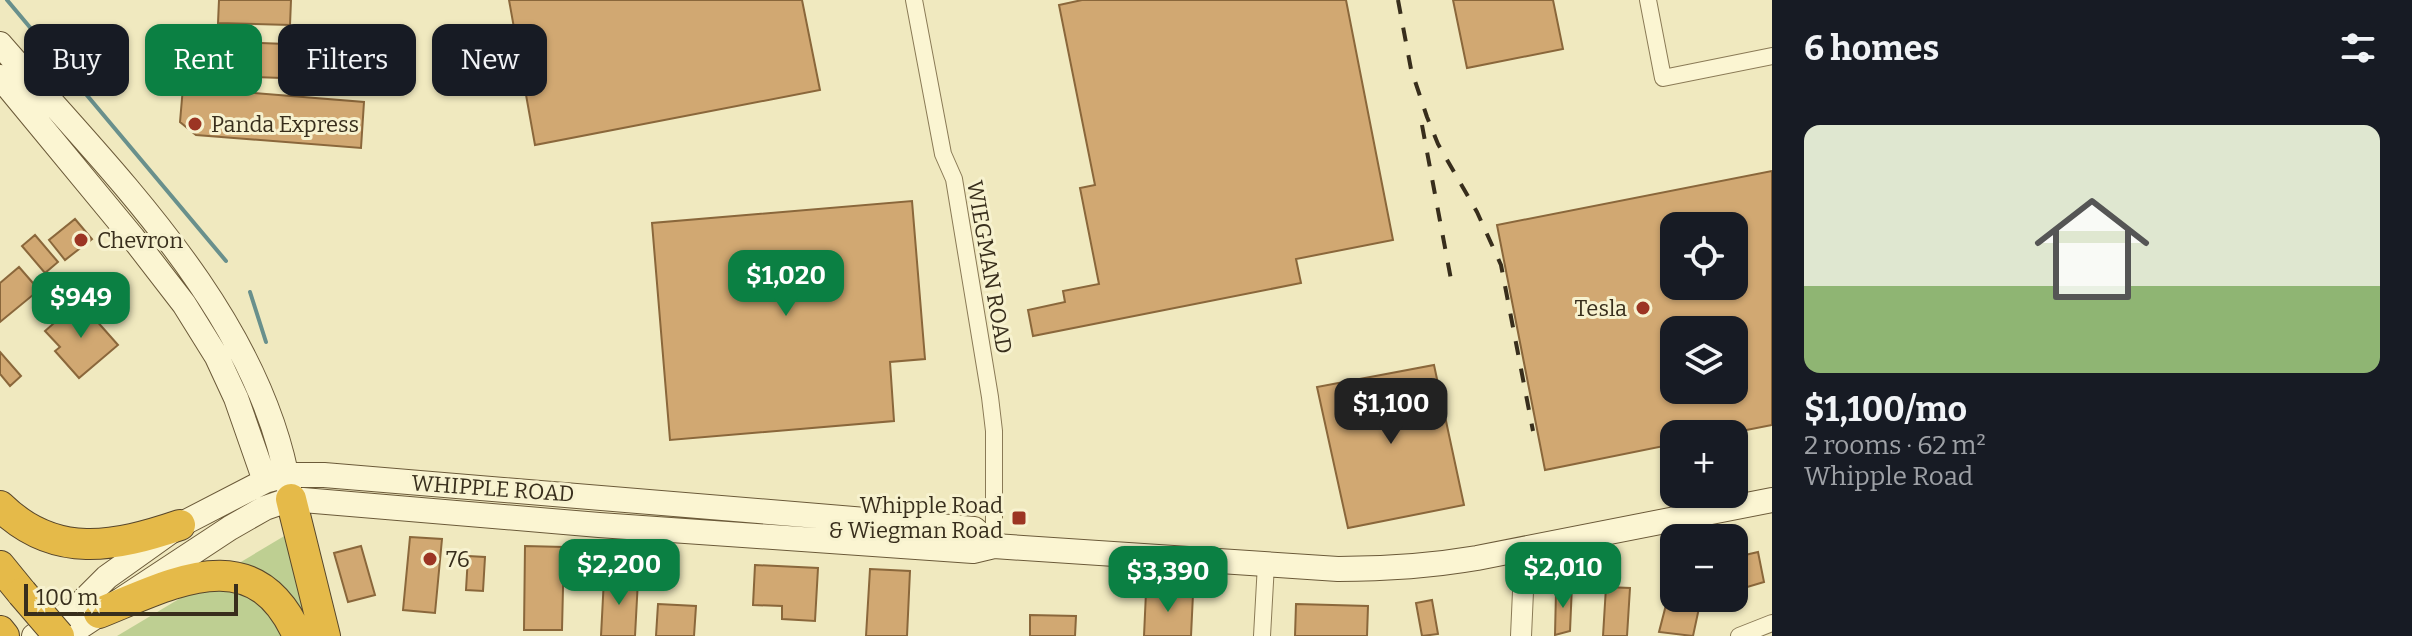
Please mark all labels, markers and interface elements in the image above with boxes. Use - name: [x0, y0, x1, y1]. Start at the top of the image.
- chip: Buy: [24, 24, 129, 96]
- chip: Rent: [145, 24, 262, 96]
- chip: Filters: [278, 24, 416, 96]
- chip: New: [432, 24, 547, 96]
- icon: filters: [2336, 26, 2380, 70]
- text: 6 homes: [1804, 28, 1939, 69]
- place label: Panda Express: [211, 111, 359, 138]
- marker: Panda Express: [186, 115, 204, 133]
- icon: home: [2020, 177, 2164, 321]
- street label: WIEGMAN ROAD: [961, 178, 1018, 356]
- map controls: [1660, 212, 1748, 612]
- button: locate: [1660, 212, 1748, 300]
- place label: Chevron: [97, 227, 183, 254]
- marker: Chevron: [72, 231, 90, 249]
- pin: $1,020: [721, 250, 851, 318]
- text: $1,020: [746, 260, 826, 291]
- pin: $949: [34, 272, 128, 340]
- text: $949: [50, 282, 112, 313]
- place label: Tesla: [1575, 295, 1627, 322]
- marker: Tesla: [1634, 299, 1652, 317]
- button: layers: [1660, 316, 1748, 404]
- pin: $1,100: [1326, 378, 1456, 446]
- text: $1,100: [1352, 388, 1430, 419]
- text: $1,100/mo: [1804, 389, 1967, 430]
- button: +: [1660, 420, 1748, 508]
- text: 2 rooms · 62 m²: [1804, 430, 1986, 461]
- text: Whipple Road: [1804, 461, 1973, 492]
- street label: WHIPPLE ROAD: [411, 469, 575, 508]
- place label: Whipple Road & Wiegman Road: [828, 492, 1003, 544]
- marker: Whipple Road & Wiegman Road: [1010, 509, 1028, 527]
- button: −: [1660, 524, 1748, 612]
- pin: $2,200: [554, 539, 684, 607]
- pin: $2,010: [1498, 542, 1628, 610]
- place label: 76: [446, 546, 470, 573]
- pin: $3,390: [1103, 546, 1233, 614]
- text: $2,200: [577, 549, 661, 580]
- marker: 76: [421, 550, 439, 568]
- text: $2,010: [1523, 552, 1603, 583]
- text: $3,390: [1127, 556, 1209, 587]
- scale bar: [24, 580, 238, 616]
- text: 100 m: [36, 584, 99, 611]

